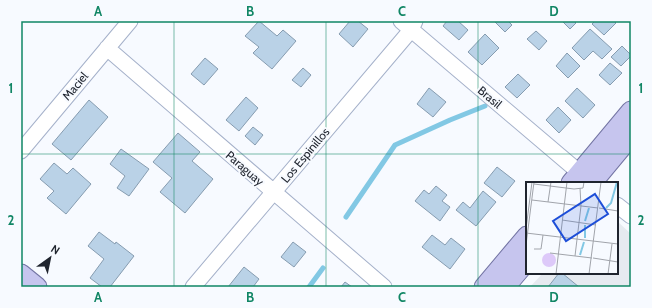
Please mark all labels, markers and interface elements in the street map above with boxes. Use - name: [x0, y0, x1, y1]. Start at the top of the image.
- text: A: [94, 3, 103, 19]
- text: B: [246, 3, 254, 19]
- text: C: [398, 3, 406, 19]
- text: D: [549, 3, 559, 19]
- street label: Maciel: [59, 69, 91, 103]
- text: 1: [9, 80, 13, 96]
- text: 1: [639, 80, 643, 96]
- street label: Brasil: [475, 83, 505, 111]
- street label: Los Espinillos: [278, 124, 332, 186]
- street label: Paraguay: [223, 147, 267, 189]
- inset map: [526, 182, 618, 274]
- text: 2: [8, 212, 15, 228]
- text: 2: [638, 212, 645, 228]
- north arrow: [30, 238, 70, 278]
- text: N: [48, 242, 63, 258]
- text: A: [94, 289, 103, 305]
- text: B: [246, 289, 254, 305]
- text: C: [398, 289, 406, 305]
- text: D: [549, 289, 559, 305]

